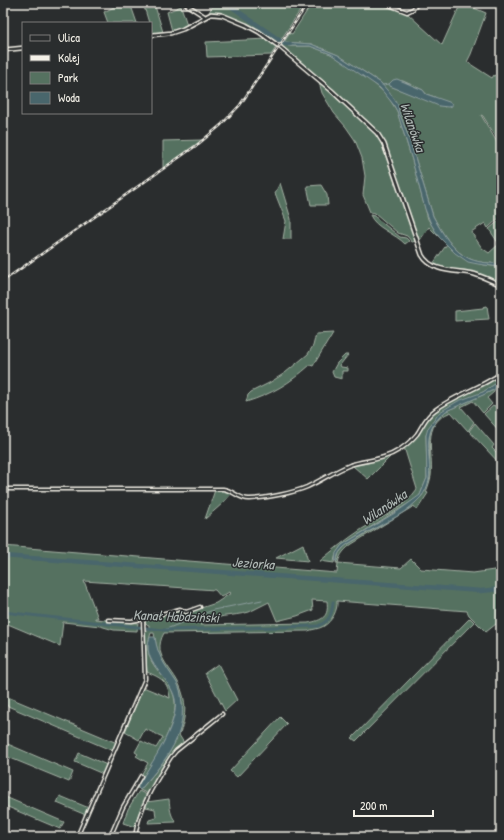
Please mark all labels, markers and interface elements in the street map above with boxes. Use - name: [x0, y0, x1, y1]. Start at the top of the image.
- legend: [22, 22, 152, 114]
- text: Ulica: [58, 29, 80, 46]
- text: Kolej: [58, 49, 80, 66]
- text: Park: [58, 69, 78, 86]
- text: Woda: [58, 89, 80, 106]
- water label: Wilanówka: [396, 100, 431, 155]
- water label: Wilanówka: [357, 484, 411, 529]
- water label: Jeziorka: [231, 552, 276, 574]
- water label: Kanał Habdziński: [133, 605, 221, 627]
- scale bar: [354, 792, 433, 818]
- text: 200 m: [360, 797, 387, 814]

